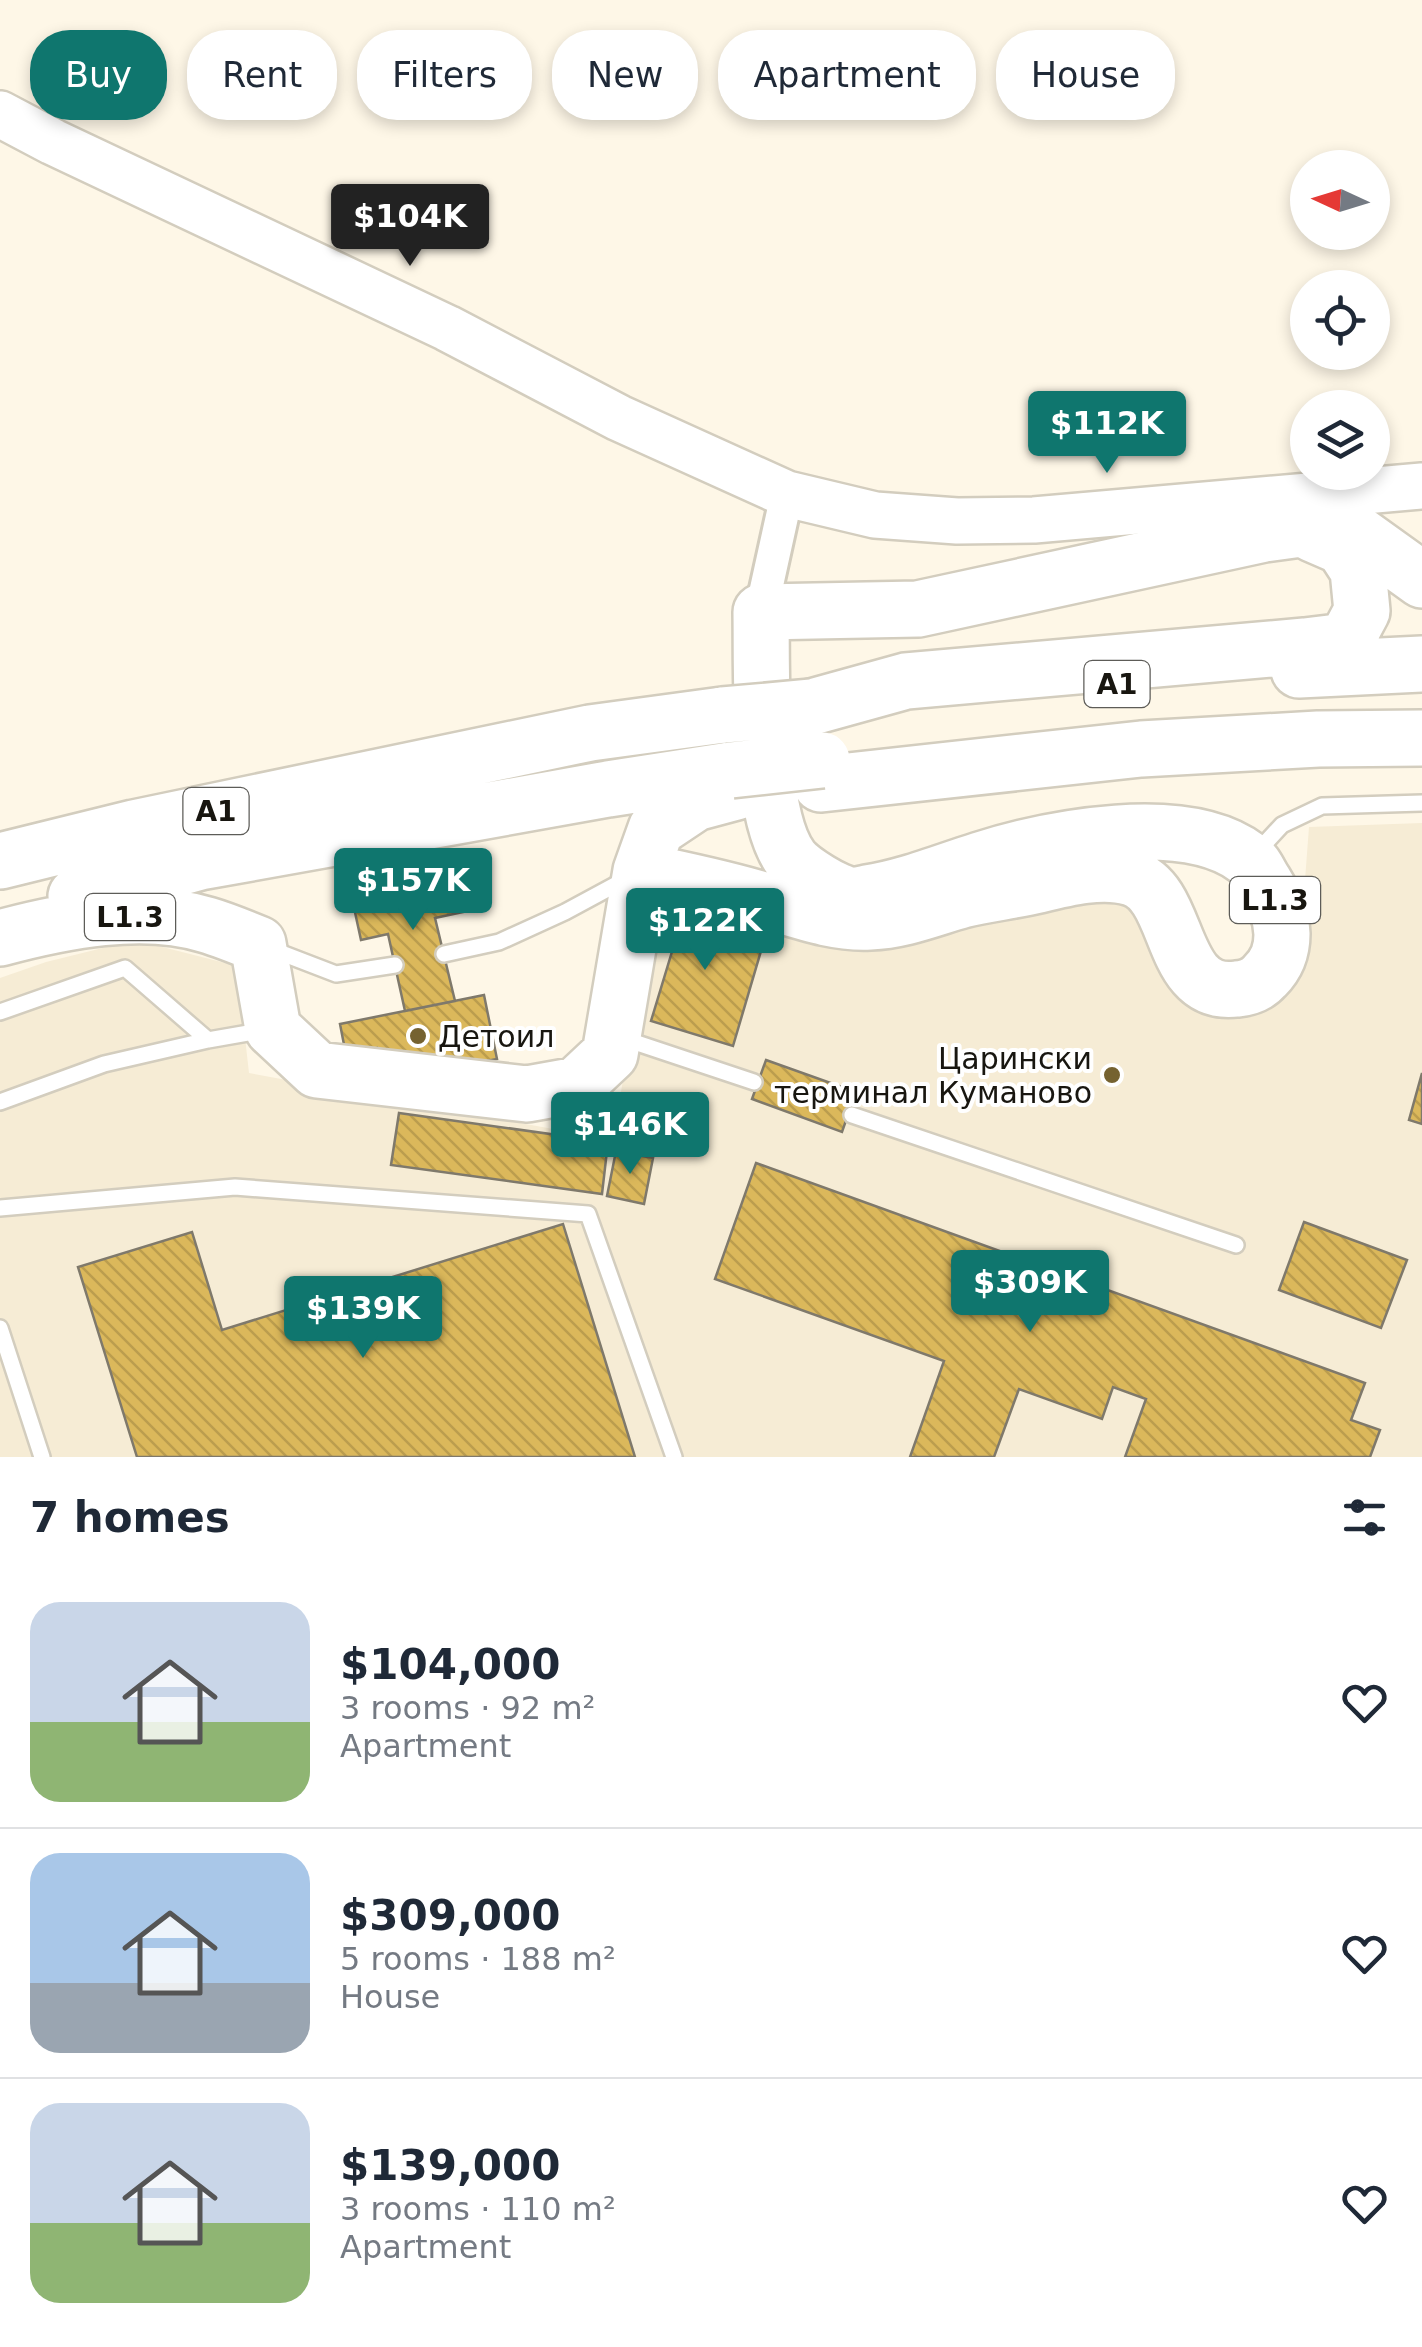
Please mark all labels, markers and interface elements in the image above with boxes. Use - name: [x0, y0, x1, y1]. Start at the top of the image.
- chip: Buy: [30, 30, 167, 120]
- chip: Rent: [187, 30, 337, 120]
- chip: Filters: [357, 30, 532, 120]
- chip: New: [552, 30, 698, 120]
- chip: Apartment: [718, 30, 976, 120]
- chip: House: [996, 30, 1175, 120]
- north arrow: [1290, 150, 1390, 250]
- map controls: [1290, 150, 1390, 490]
- pin: $104K: [340, 184, 480, 269]
- text: $104K: [353, 197, 467, 235]
- button: locate: [1290, 270, 1390, 370]
- button: layers: [1290, 390, 1390, 490]
- pin: $112K: [1037, 391, 1177, 476]
- text: $112K: [1050, 404, 1164, 442]
- road number: A1: [1084, 661, 1150, 707]
- road number: A1: [184, 788, 248, 834]
- pin: $157K: [343, 848, 483, 933]
- text: $157K: [356, 861, 470, 899]
- road number: L1.3: [1230, 877, 1320, 923]
- pin: $122K: [635, 888, 775, 973]
- road number: L1.3: [85, 894, 175, 940]
- text: $122K: [648, 901, 762, 939]
- place label: Детоил: [438, 1019, 554, 1054]
- marker: Детоил: [407, 1025, 429, 1047]
- place label: Царински терминал Куманово: [774, 1041, 1092, 1110]
- marker: Царински терминал Куманово: [1101, 1064, 1123, 1086]
- pin: $146K: [560, 1092, 700, 1177]
- text: $146K: [573, 1105, 687, 1143]
- pin: $309K: [960, 1250, 1100, 1335]
- text: $309K: [973, 1263, 1087, 1301]
- pin: $139K: [293, 1276, 433, 1361]
- text: $139K: [306, 1289, 420, 1327]
- icon: filters: [1337, 1490, 1392, 1545]
- text: 7 homes: [30, 1493, 230, 1542]
- text: $104,000: [340, 1640, 561, 1689]
- icon: home: [110, 1642, 230, 1762]
- icon: heart: [1337, 1675, 1392, 1730]
- text: 3 rooms · 92 m²: [340, 1689, 595, 1727]
- text: Apartment: [340, 1727, 511, 1765]
- text: $309,000: [340, 1891, 561, 1940]
- icon: home: [110, 1893, 230, 2013]
- icon: heart: [1337, 1926, 1392, 1981]
- text: 5 rooms · 188 m²: [340, 1940, 616, 1978]
- text: House: [340, 1978, 440, 2016]
- text: $139,000: [340, 2141, 561, 2190]
- icon: home: [110, 2143, 230, 2263]
- icon: heart: [1337, 2176, 1392, 2231]
- text: 3 rooms · 110 m²: [340, 2190, 616, 2228]
- text: Apartment: [340, 2228, 511, 2266]

